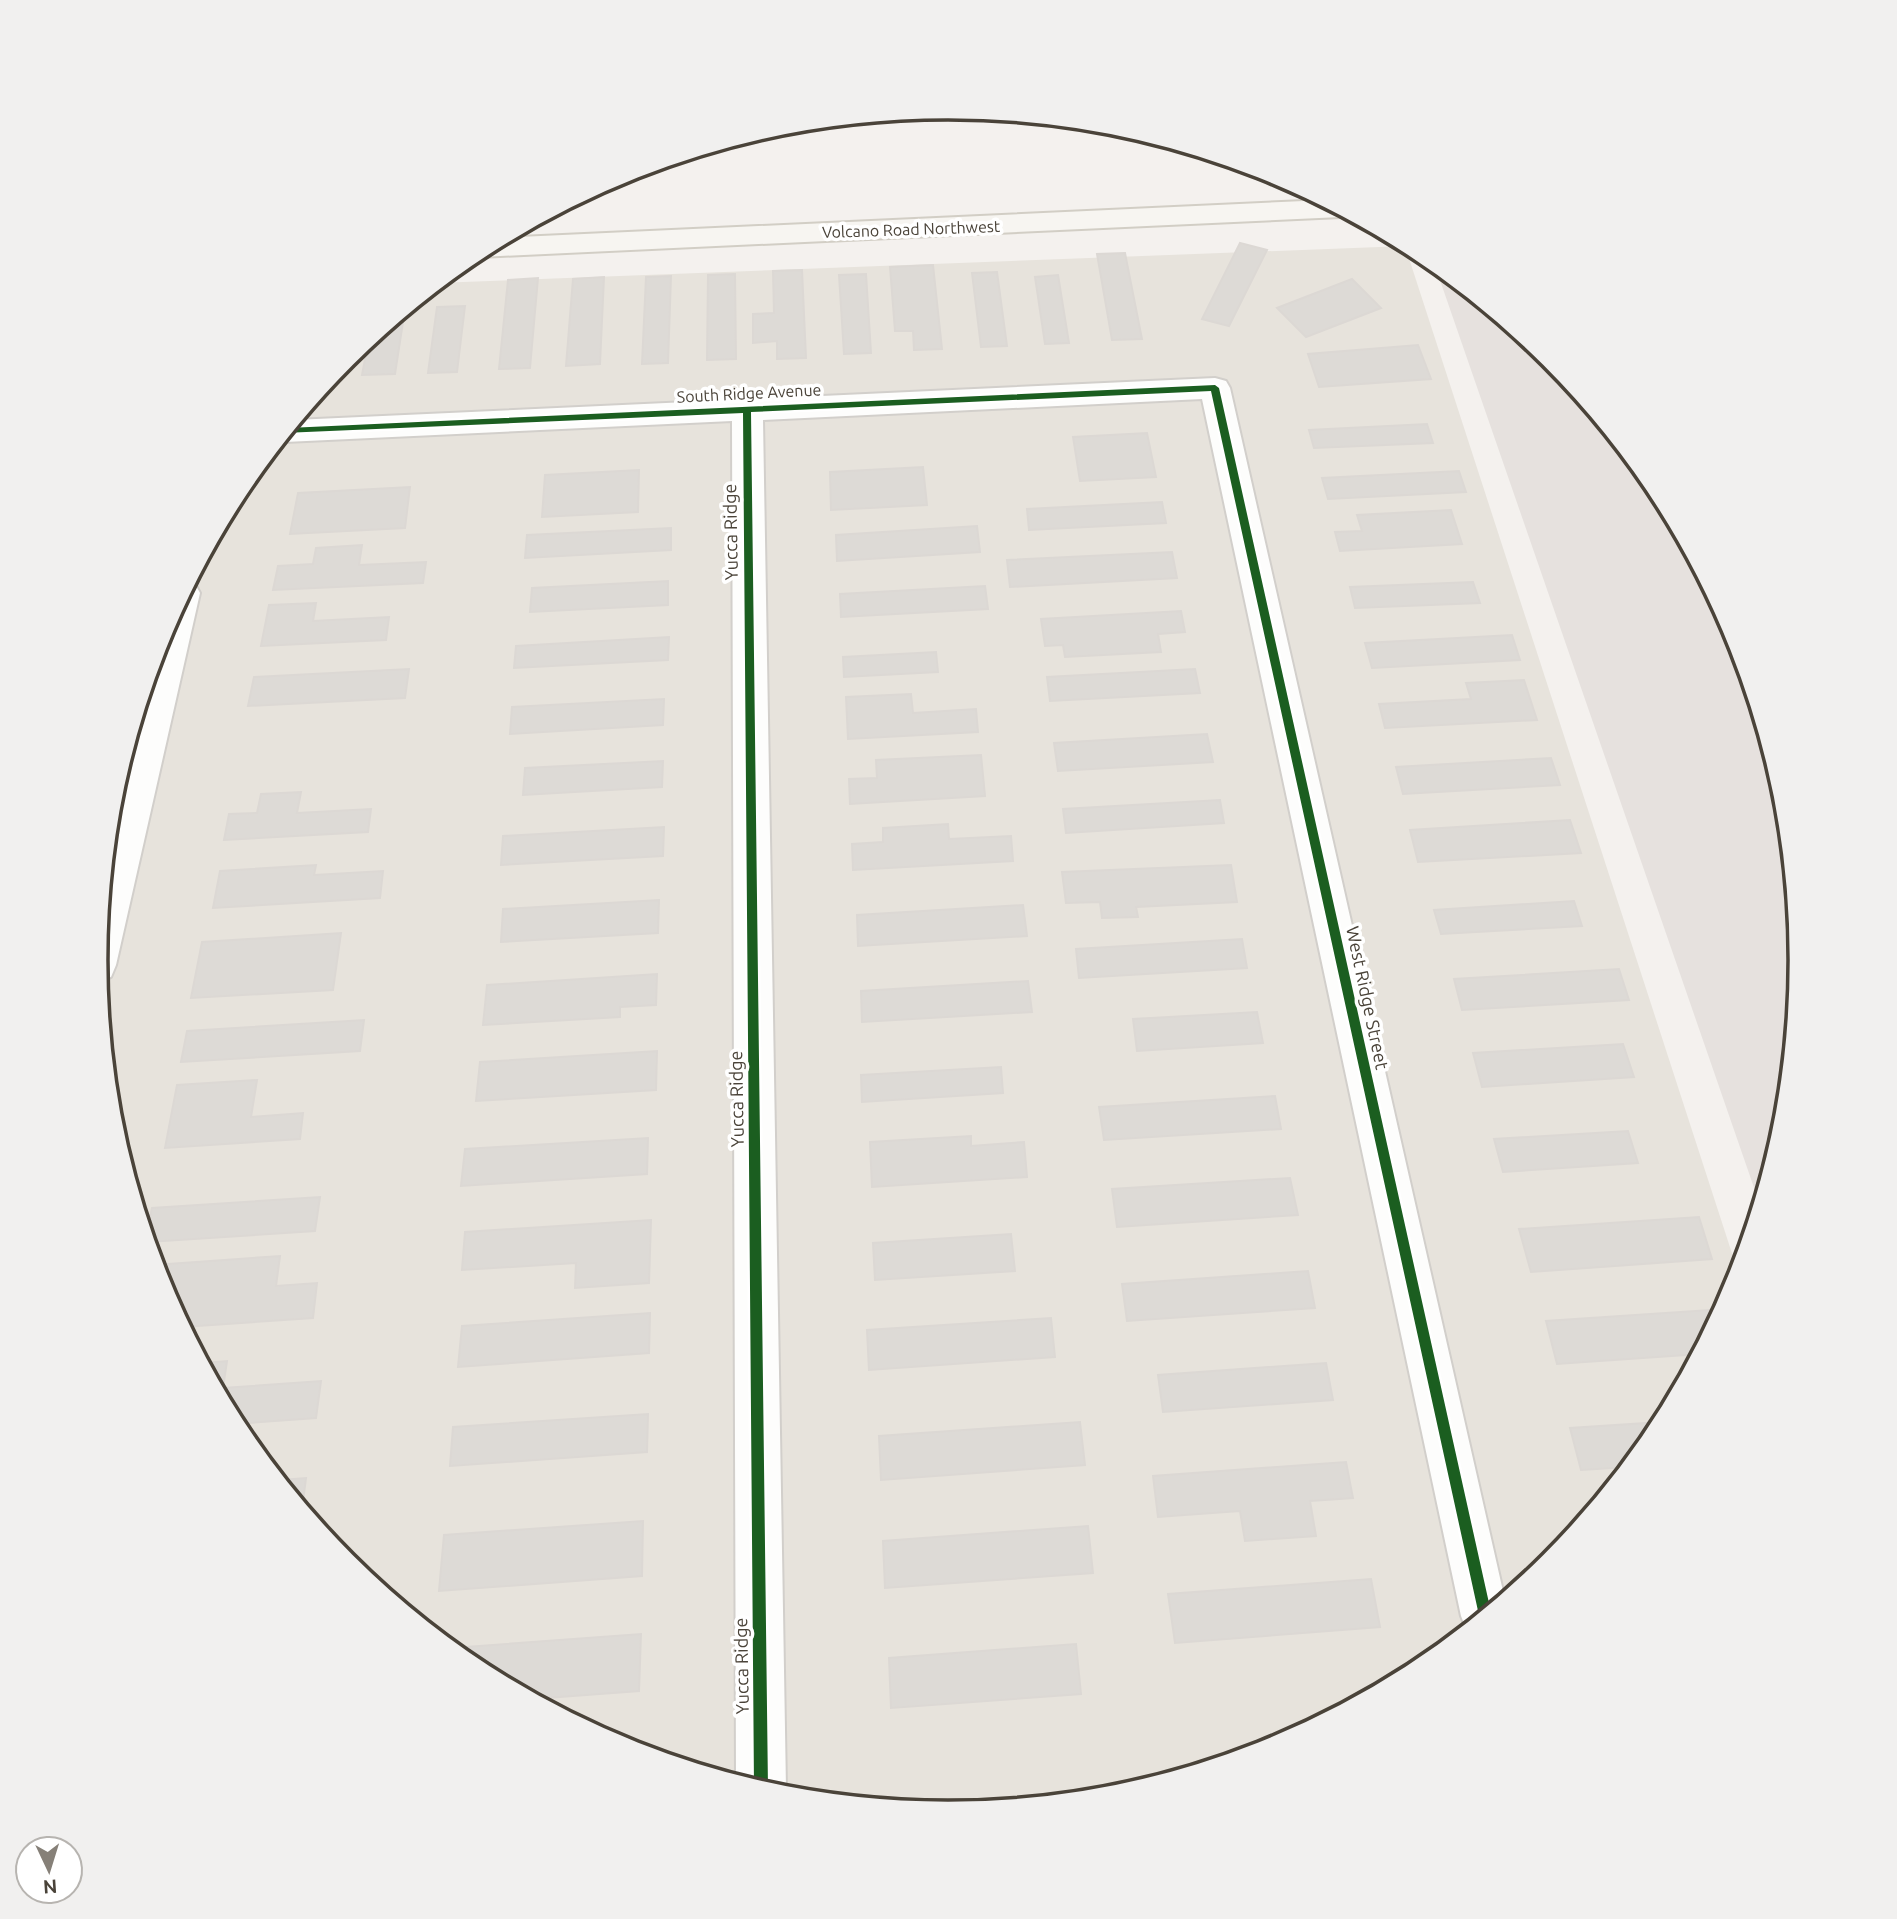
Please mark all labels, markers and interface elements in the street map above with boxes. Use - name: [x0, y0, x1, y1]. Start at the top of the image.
- street label: Volcano Road Northwest: [822, 217, 1001, 241]
- street label: South Ridge Avenue: [676, 380, 822, 406]
- street label: Yucca Ridge: [719, 483, 741, 581]
- street label: West Ridge Street: [1343, 924, 1393, 1071]
- street label: Yucca Ridge: [725, 1050, 747, 1148]
- street label: Yucca Ridge: [730, 1617, 752, 1715]
- north arrow: [14, 1835, 84, 1905]
- text: N: [42, 1875, 58, 1898]

